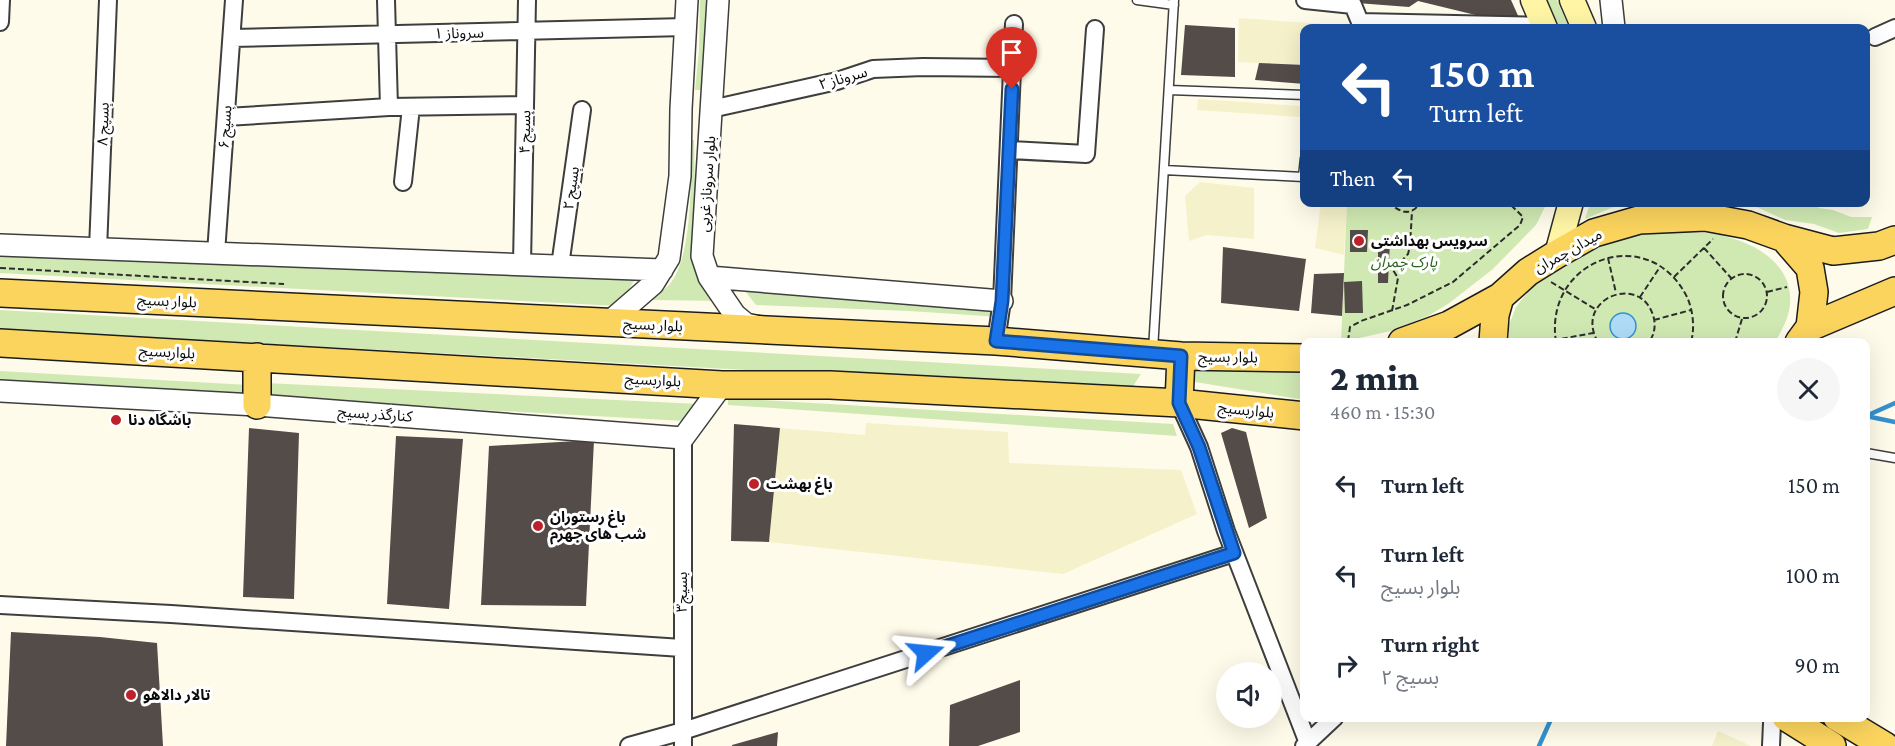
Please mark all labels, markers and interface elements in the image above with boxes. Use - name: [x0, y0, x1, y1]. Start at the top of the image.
- street label: سروناز ۱: [434, 25, 484, 42]
- pin: [986, 27, 1037, 89]
- icon: arrive: [995, 36, 1028, 69]
- icon: left: [1330, 48, 1408, 126]
- text: 150 m: [1429, 49, 1534, 96]
- street label: سروناز ۲: [817, 63, 870, 94]
- text: Turn left: [1429, 98, 1523, 128]
- street label: بسیج ۸: [94, 102, 116, 146]
- street label: بسیج ۶: [216, 105, 238, 150]
- street label: بسیج ۴: [517, 110, 537, 154]
- street label: بلوار سروناز غربی: [696, 135, 719, 233]
- icon: left: [1387, 162, 1420, 195]
- street label: بسیج ۲: [560, 165, 586, 211]
- text: Then: [1330, 166, 1375, 191]
- street label: میدان چمران: [1531, 226, 1606, 278]
- place label: سرویس بهداشتی: [1371, 233, 1488, 250]
- marker: سرویس بهداشتی: [1352, 234, 1366, 248]
- park label: پارک چمران: [1371, 254, 1438, 272]
- street label: بلوار بسیج: [137, 291, 197, 315]
- street label: بلوار بسیج: [623, 315, 683, 339]
- street label: بلواربسیج: [138, 343, 196, 365]
- street label: بلوار بسیج: [1198, 348, 1258, 370]
- text: 2 min: [1330, 358, 1419, 398]
- button: close: [1777, 358, 1840, 421]
- street label: بلواربسیج: [624, 371, 682, 393]
- street label: بلواربسیج: [1217, 399, 1275, 425]
- text: 460 m · 15:30: [1330, 401, 1435, 423]
- street label: کنارگذر بسیج: [337, 403, 414, 429]
- place label: باشگاه دنا: [128, 411, 191, 428]
- marker: باشگاه دنا: [109, 413, 123, 427]
- icon: left: [1330, 469, 1363, 502]
- text: Turn left: [1381, 473, 1464, 498]
- text: 150 m: [1788, 473, 1840, 498]
- place label: باغ بهشت: [766, 476, 833, 495]
- marker: باغ بهشت: [747, 477, 761, 491]
- place label: باغ رستوران شب های جهرم: [550, 509, 646, 545]
- marker: باغ رستوران شب های جهرم: [531, 519, 545, 533]
- text: Turn left: [1381, 542, 1464, 567]
- icon: left: [1330, 559, 1363, 592]
- text: 100 m: [1786, 563, 1840, 588]
- street label: بسیج۳: [674, 572, 694, 612]
- text: بلوار بسیج: [1381, 576, 1461, 598]
- position arrow: [894, 621, 958, 685]
- text: Turn right: [1381, 632, 1479, 657]
- icon: right: [1330, 649, 1363, 682]
- text: 90 m: [1795, 653, 1840, 678]
- map controls: [1216, 662, 1282, 728]
- button: sound: [1216, 662, 1282, 728]
- text: بسیج ۲: [1381, 666, 1439, 688]
- place label: تالار دالاهو: [143, 687, 211, 704]
- marker: تالار دالاهو: [124, 688, 138, 702]

